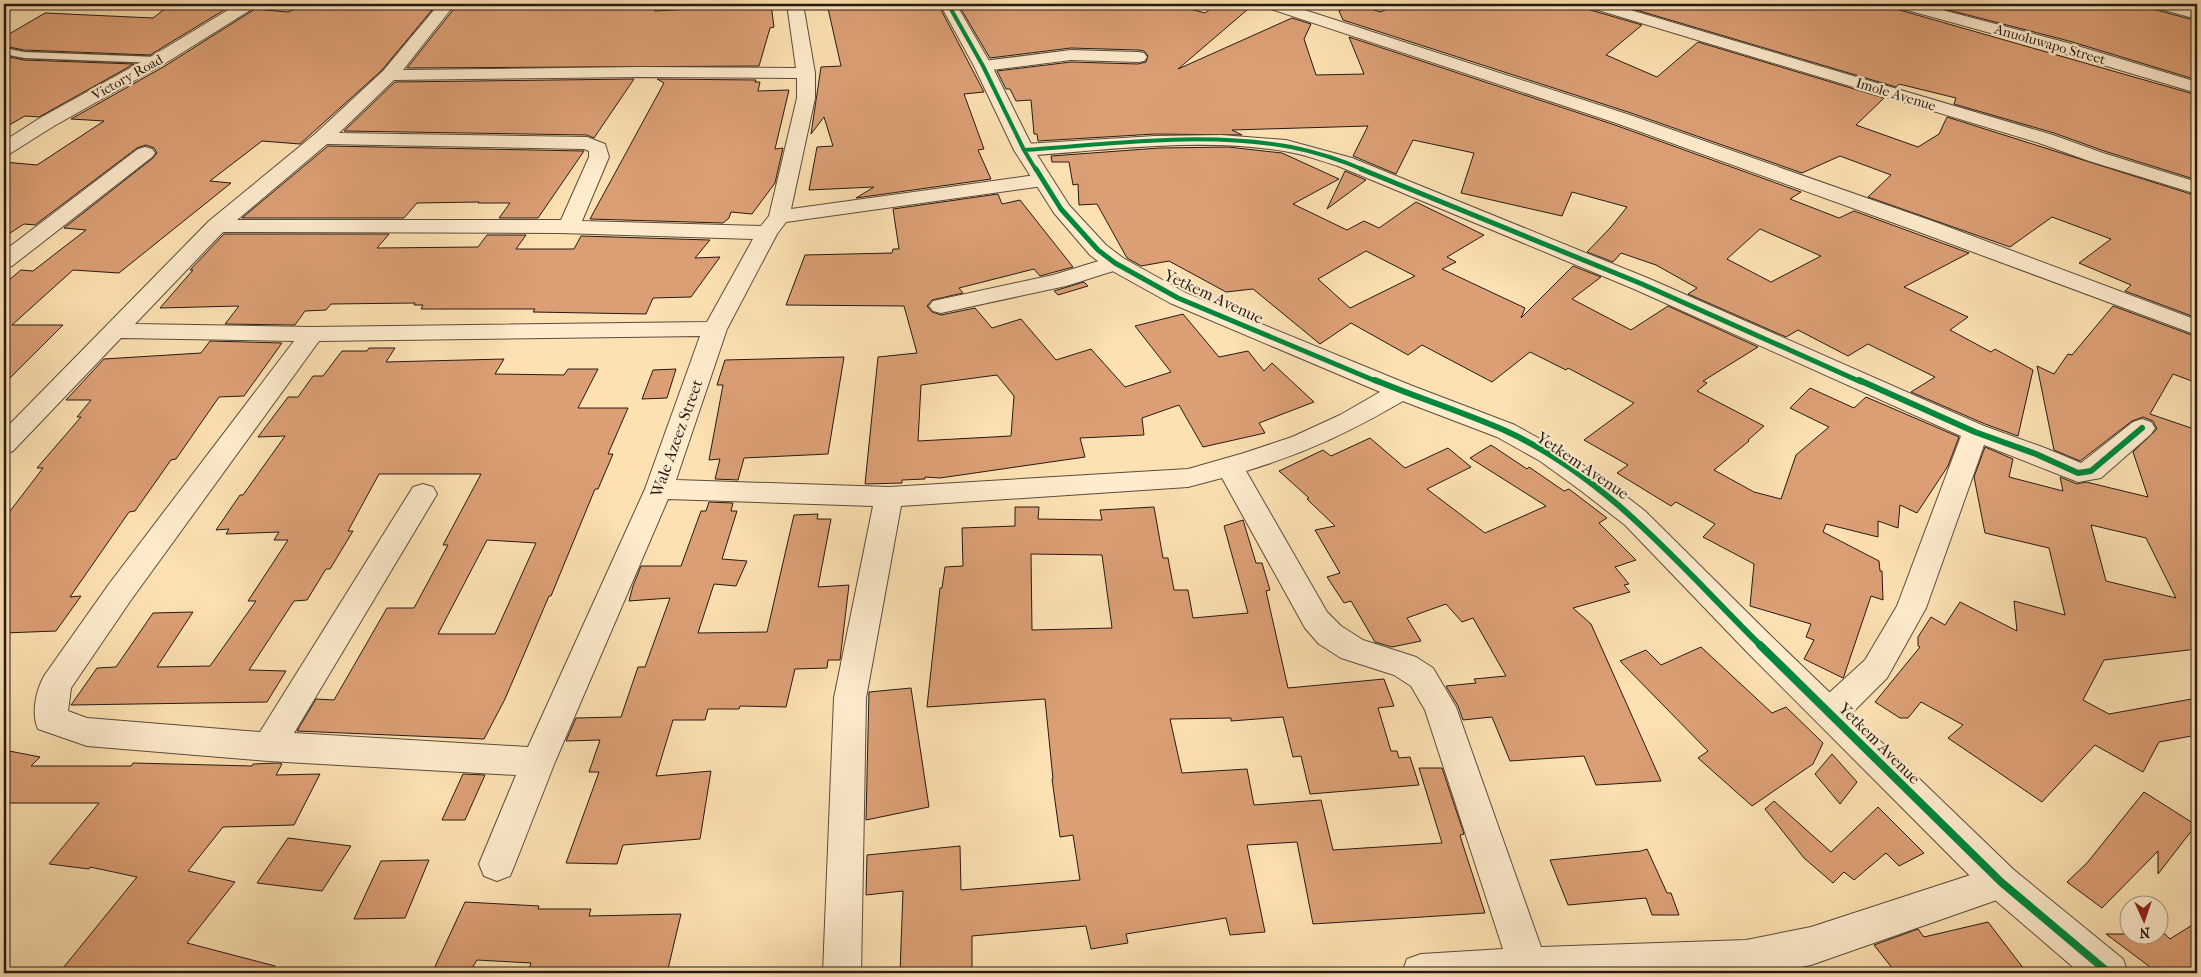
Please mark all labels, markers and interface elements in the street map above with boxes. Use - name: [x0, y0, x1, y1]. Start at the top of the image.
- street label: Anuoluwapo Street: [1991, 20, 2107, 68]
- street label: Victory Road: [88, 51, 166, 104]
- street label: Imole Avenue: [1854, 74, 1938, 115]
- street label: Yetkem Avenue: [1160, 265, 1267, 328]
- street label: Wale Azeez Street: [646, 377, 707, 500]
- street label: Yetkem Avenue: [1532, 427, 1633, 503]
- street label: Yetkem Avenue: [1834, 698, 1924, 788]
- north arrow: [2118, 894, 2168, 944]
- text: N: [2139, 924, 2150, 941]

